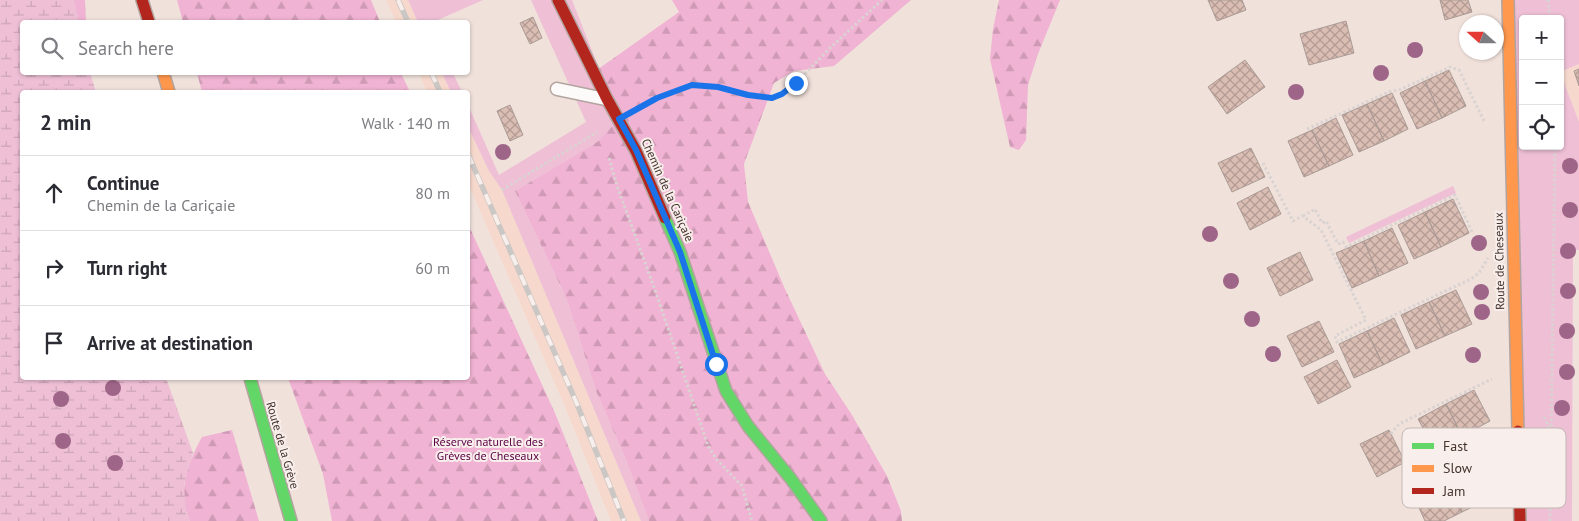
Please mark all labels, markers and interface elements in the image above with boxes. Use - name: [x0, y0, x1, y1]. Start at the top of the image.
- north arrow: [1459, 15, 1504, 60]
- map controls: [1519, 15, 1564, 150]
- button: +: [1519, 15, 1564, 60]
- search box: [20, 20, 470, 75]
- icon: search: [38, 34, 66, 62]
- text: Search here: [78, 36, 174, 60]
- button: −: [1519, 60, 1564, 105]
- route end: [785, 72, 808, 95]
- button: locate: [1519, 105, 1564, 150]
- text: 2 min: [40, 109, 91, 136]
- text: Walk · 140 m: [361, 113, 450, 133]
- street label: Chemin de la Cariçaie: [639, 136, 697, 244]
- text: Continue: [87, 171, 159, 195]
- icon: ahead: [40, 179, 68, 207]
- text: 80 m: [415, 183, 450, 203]
- text: Chemin de la Cariçaie: [87, 195, 235, 215]
- street label: Route de Cheseaux: [1491, 212, 1507, 310]
- icon: right: [40, 254, 68, 282]
- text: Turn right: [87, 256, 167, 280]
- text: 60 m: [415, 258, 450, 278]
- icon: arrive: [40, 329, 68, 357]
- text: Arrive at destination: [87, 331, 253, 355]
- route start: [705, 353, 728, 376]
- street label: Route de la Grève: [263, 400, 303, 490]
- legend: [1402, 428, 1566, 508]
- park label: Réserve naturelle des Grèves de Cheseaux: [433, 434, 543, 463]
- text: Fast: [1443, 437, 1468, 455]
- text: Slow: [1443, 459, 1473, 477]
- text: Jam: [1442, 482, 1465, 500]

